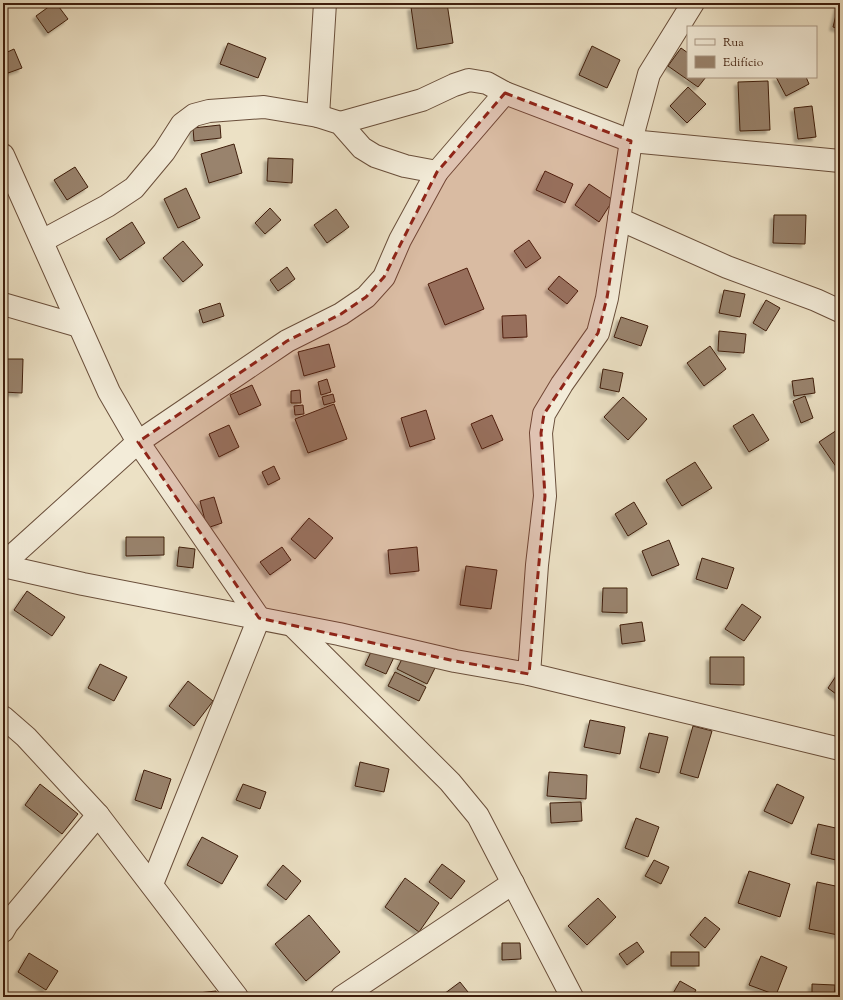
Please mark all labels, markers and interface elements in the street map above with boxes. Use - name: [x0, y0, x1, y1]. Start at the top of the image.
- legend: [687, 26, 817, 78]
- text: Rua: [723, 34, 744, 52]
- text: Edifício: [723, 54, 764, 72]

